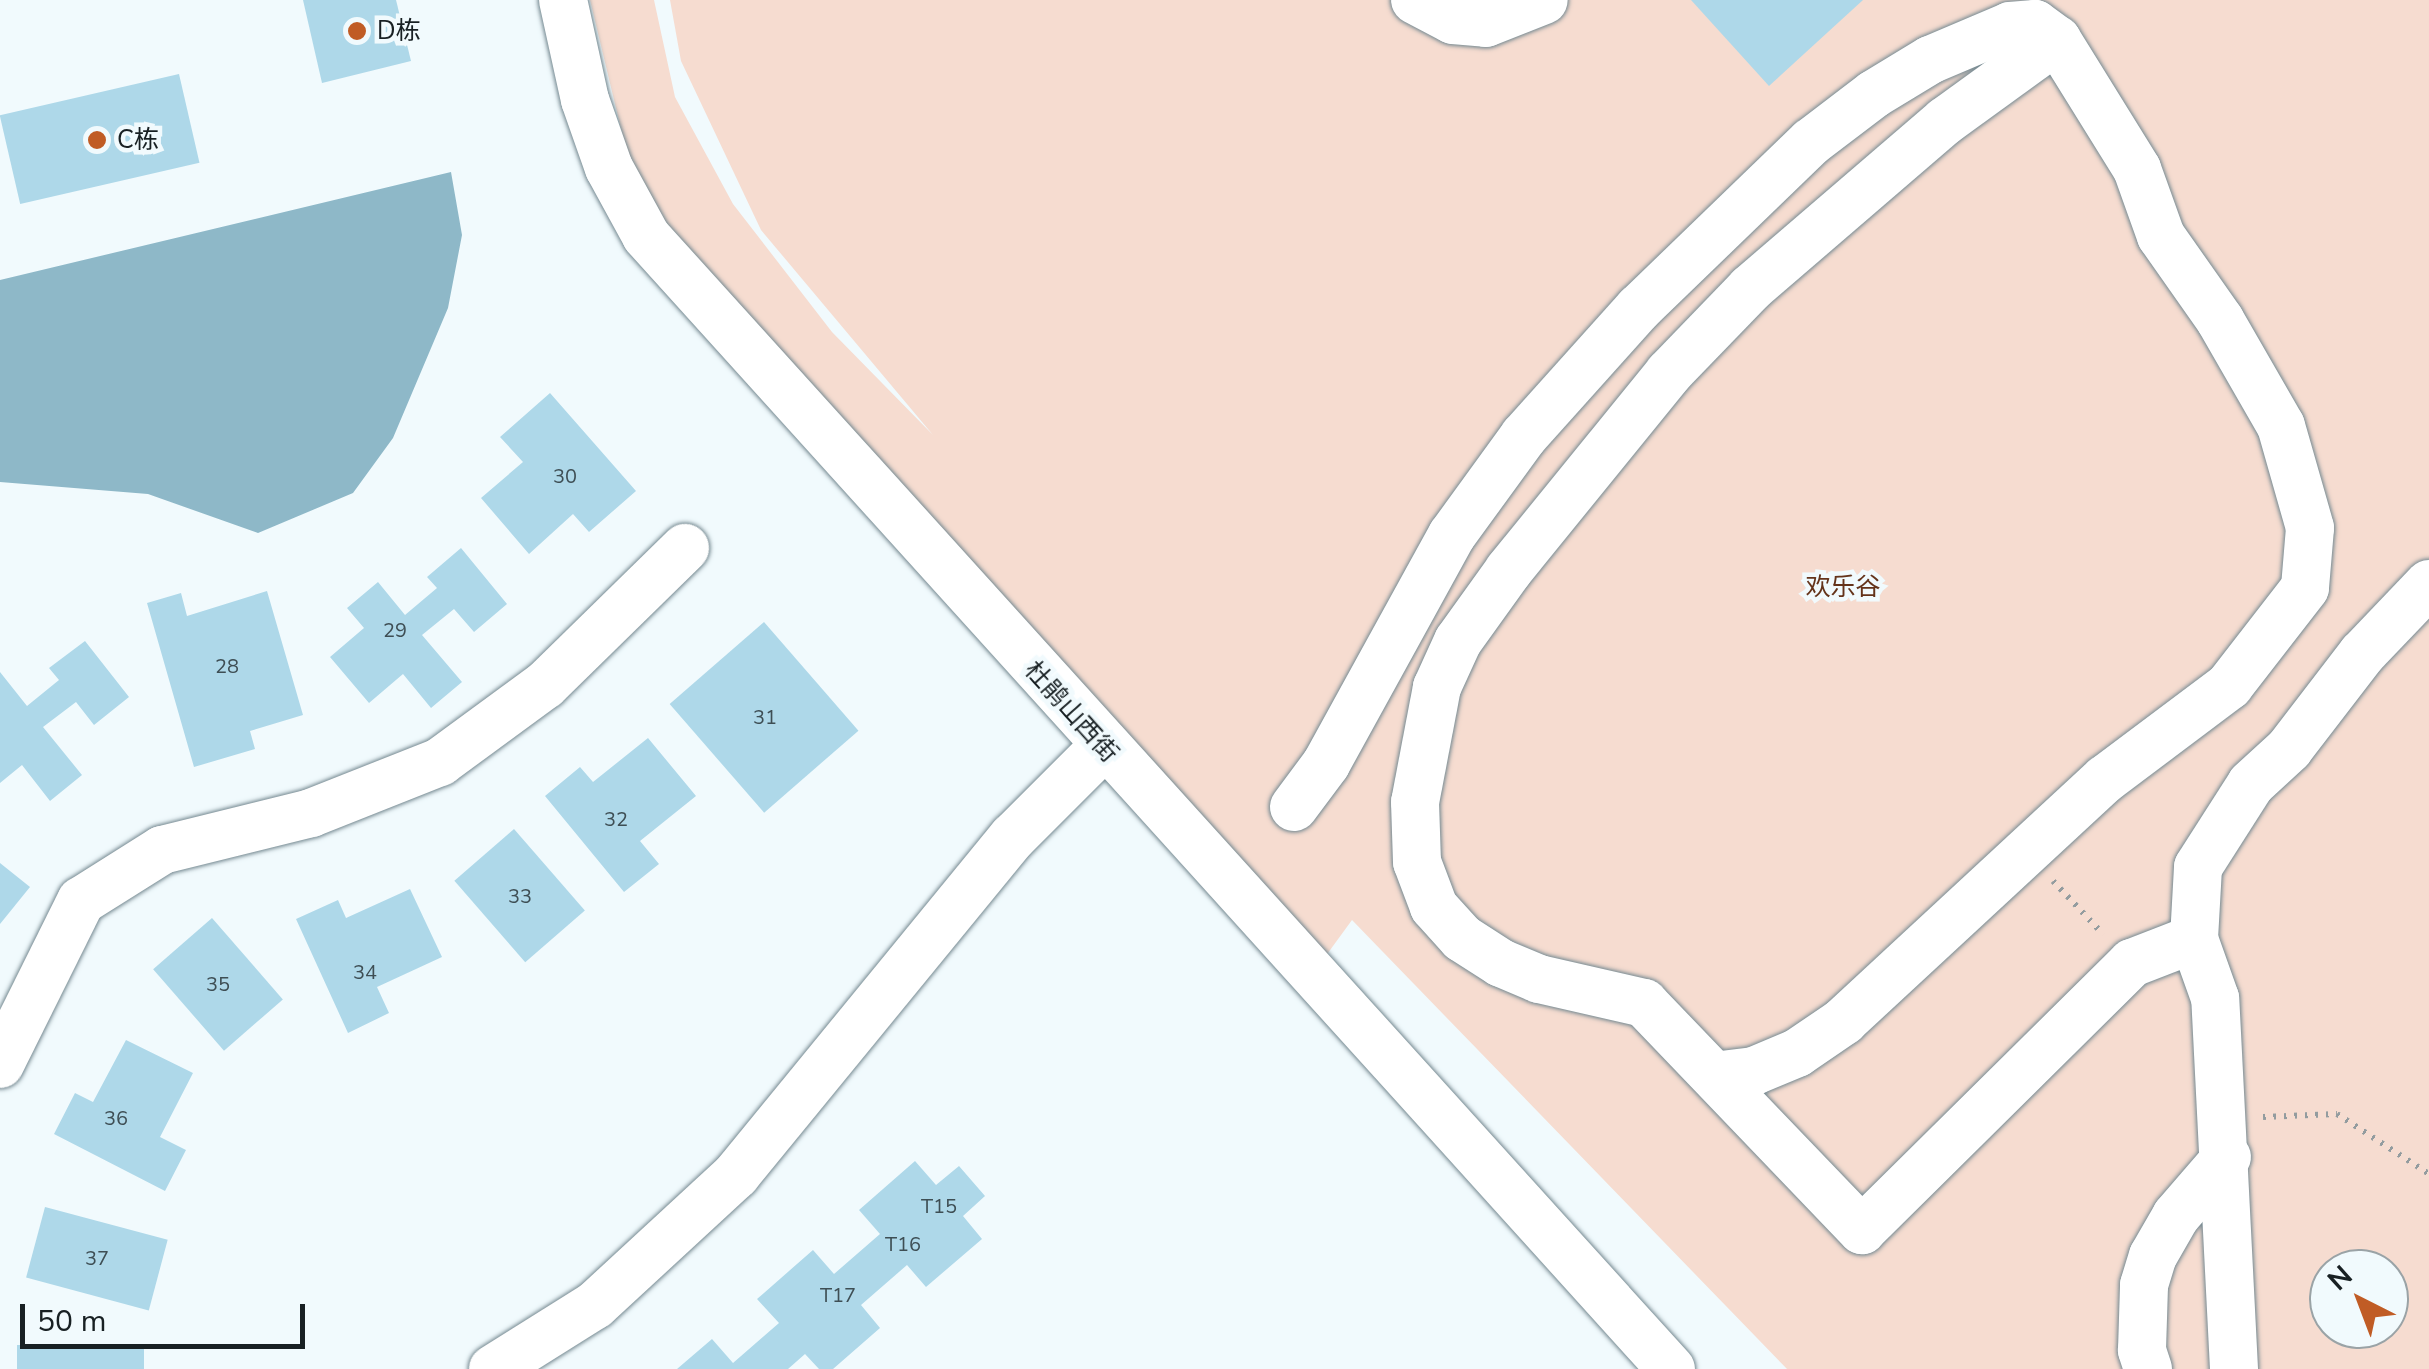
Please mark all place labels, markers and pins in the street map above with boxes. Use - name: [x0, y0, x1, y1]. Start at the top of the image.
- place label: D栋: [377, 16, 421, 46]
- marker: D栋: [346, 20, 368, 42]
- place label: C栋: [117, 125, 159, 155]
- marker: C栋: [86, 129, 108, 151]

